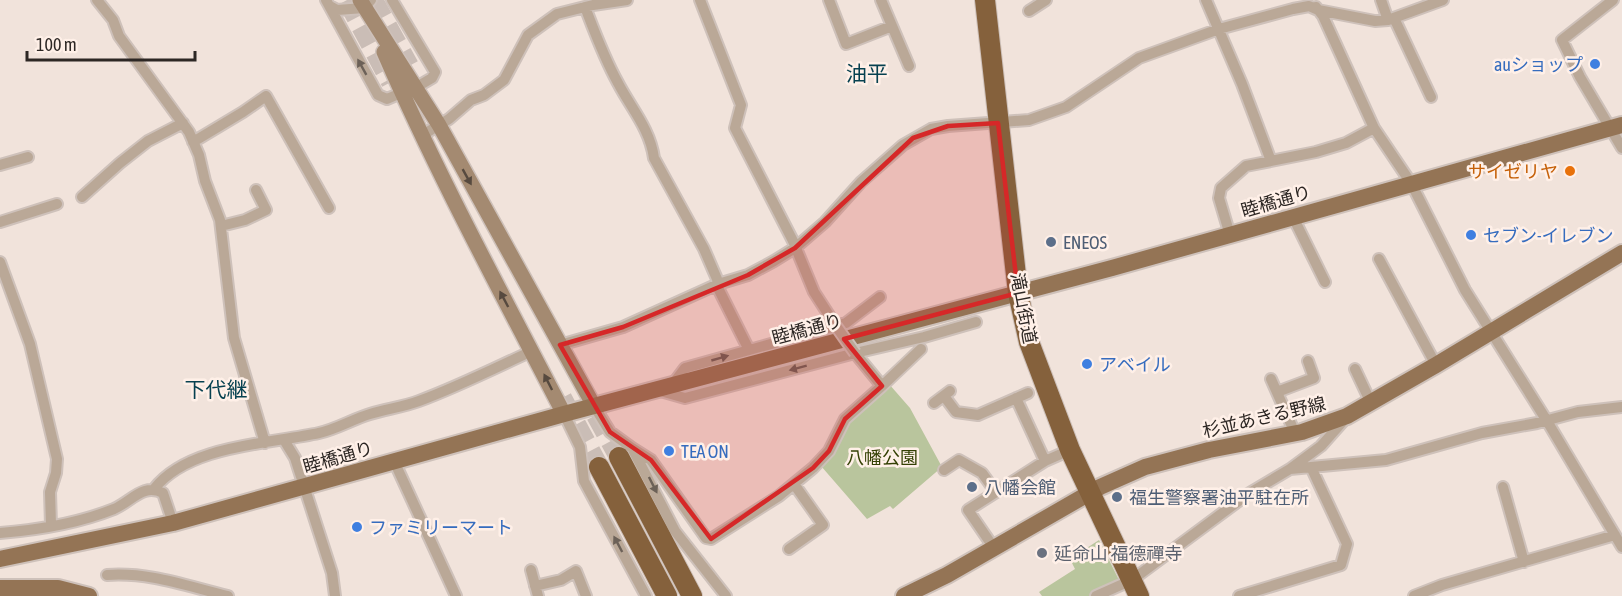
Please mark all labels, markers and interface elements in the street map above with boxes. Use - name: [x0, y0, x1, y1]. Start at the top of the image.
- scale bar: [27, 24, 195, 62]
- text: 100 m: [36, 34, 77, 55]
- place label: auショップ: [1494, 54, 1583, 75]
- marker: auショップ: [1588, 57, 1602, 71]
- one-way arrow: [357, 58, 367, 75]
- district label: 油平: [846, 61, 888, 85]
- place label: サイゼリヤ: [1468, 161, 1558, 182]
- marker: サイゼリヤ: [1563, 164, 1577, 178]
- one-way arrow: [462, 168, 472, 185]
- street label: 睦橋通り: [1239, 181, 1313, 221]
- place label: セブン-イレブン: [1483, 225, 1614, 246]
- marker: セブン-イレブン: [1464, 228, 1478, 242]
- place label: ENEOS: [1063, 232, 1107, 253]
- marker: ENEOS: [1044, 235, 1058, 249]
- street label: 滝山街道: [1007, 271, 1041, 345]
- one-way arrow: [500, 290, 509, 307]
- street label: 睦橋通り: [770, 310, 844, 348]
- one-way arrow: [711, 353, 729, 362]
- place label: アベイル: [1099, 354, 1171, 375]
- marker: アベイル: [1080, 357, 1094, 371]
- one-way arrow: [789, 364, 807, 373]
- one-way arrow: [543, 373, 553, 390]
- district label: 下代継: [185, 377, 248, 401]
- street label: 杉並あきる野線: [1200, 393, 1328, 441]
- street label: 睦橋通り: [301, 437, 375, 477]
- place label: TEA ON: [681, 441, 729, 462]
- marker: TEA ON: [662, 444, 676, 458]
- park label: 八幡公園: [846, 447, 918, 468]
- one-way arrow: [648, 477, 657, 494]
- place label: 八幡会館: [984, 477, 1056, 498]
- marker: 八幡会館: [965, 480, 979, 494]
- place label: 福生警察署油平駐在所: [1129, 487, 1309, 508]
- marker: 福生警察署油平駐在所: [1110, 490, 1124, 504]
- place label: ファミリーマート: [369, 517, 513, 538]
- marker: ファミリーマート: [350, 520, 364, 534]
- one-way arrow: [613, 536, 623, 553]
- place label: 延命山 福德禪寺: [1054, 543, 1182, 564]
- marker: 延命山 福德禪寺: [1035, 546, 1049, 560]

